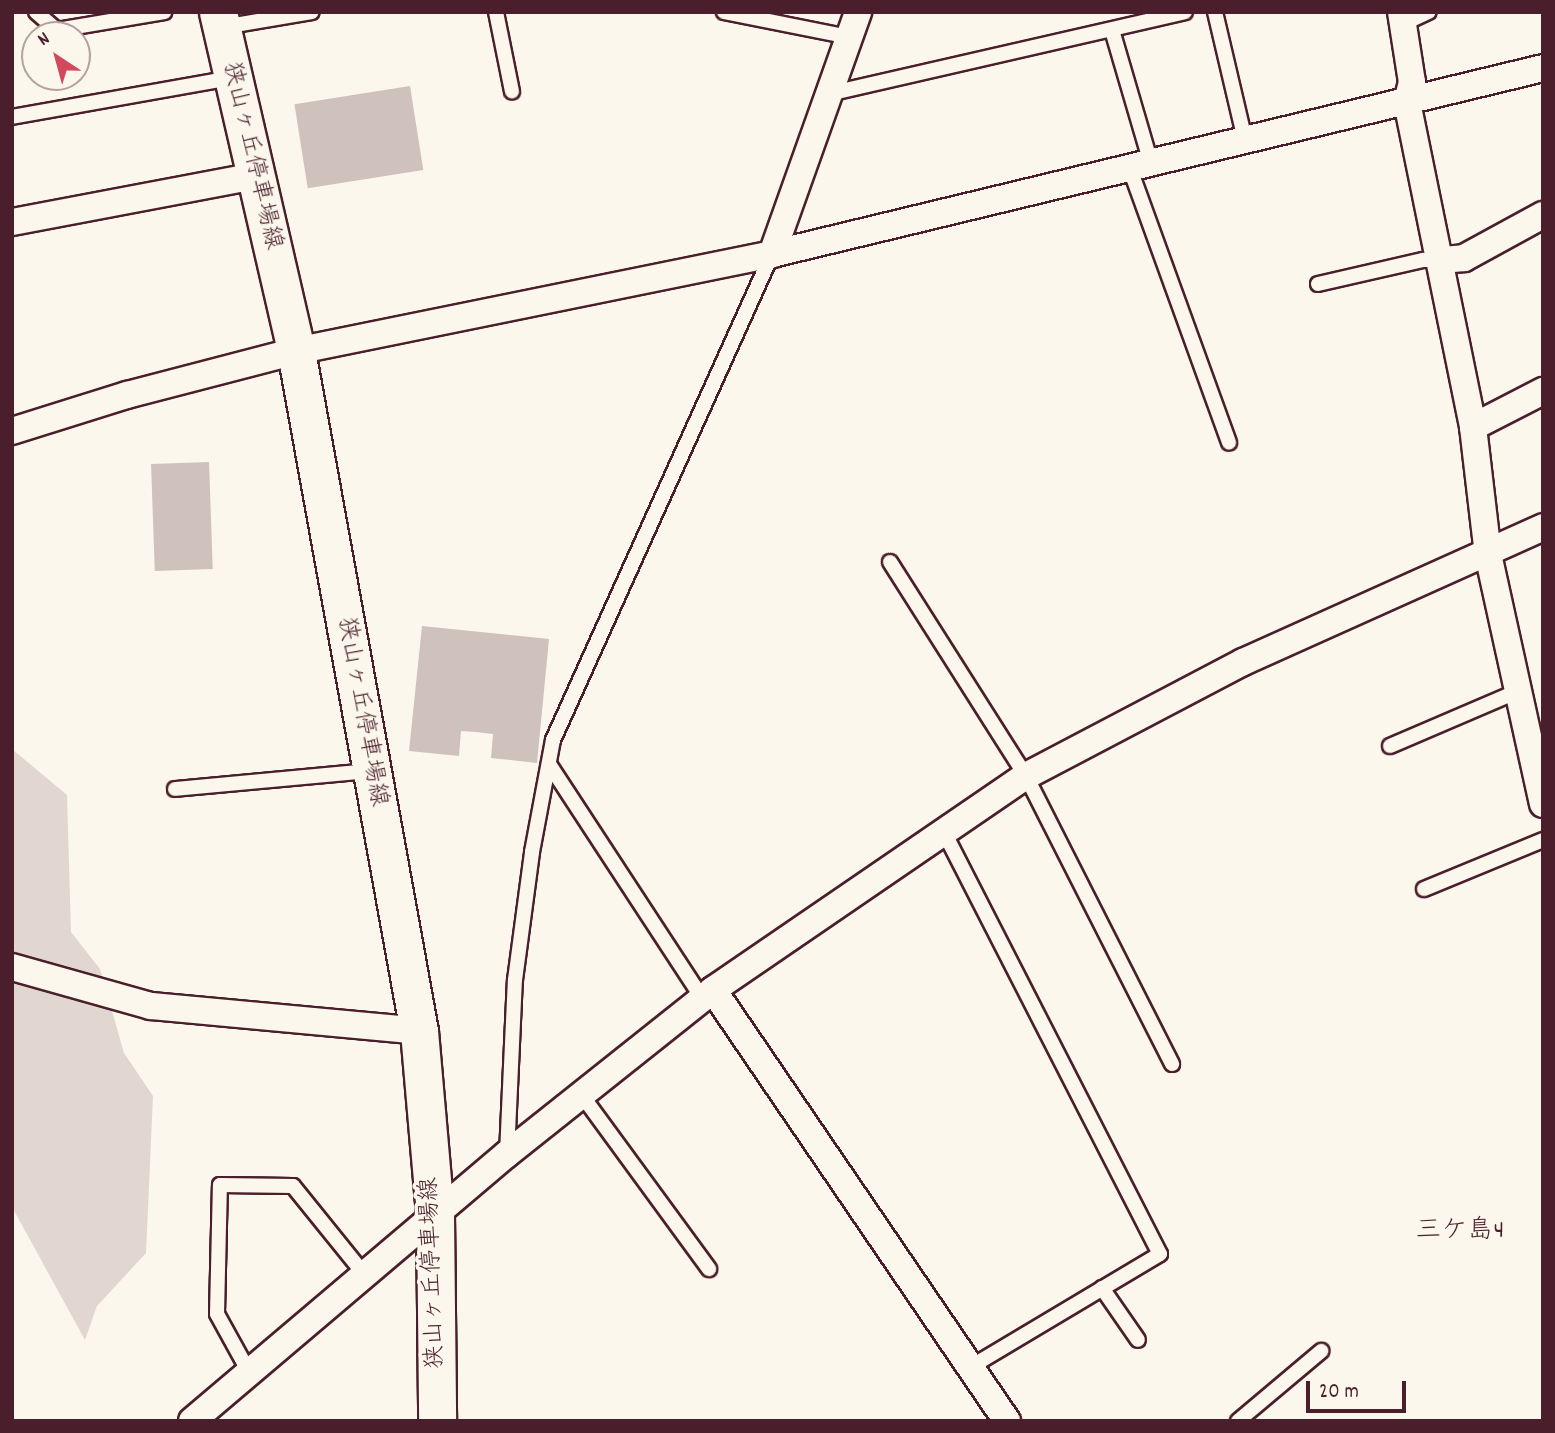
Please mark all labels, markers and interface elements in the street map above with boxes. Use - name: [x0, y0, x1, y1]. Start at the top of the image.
- north arrow: [21, 21, 91, 91]
- text: N: [33, 27, 56, 54]
- street label: 狭山ヶ丘停車場線: [215, 59, 287, 253]
- street label: 狭山ヶ丘停車場線: [330, 615, 392, 809]
- street label: 狭山ヶ丘停車場線: [416, 1177, 452, 1369]
- district label: 三ケ島4: [1416, 1216, 1504, 1248]
- scale bar: [1310, 1366, 1410, 1410]
- text: 20 m: [1319, 1378, 1359, 1408]

